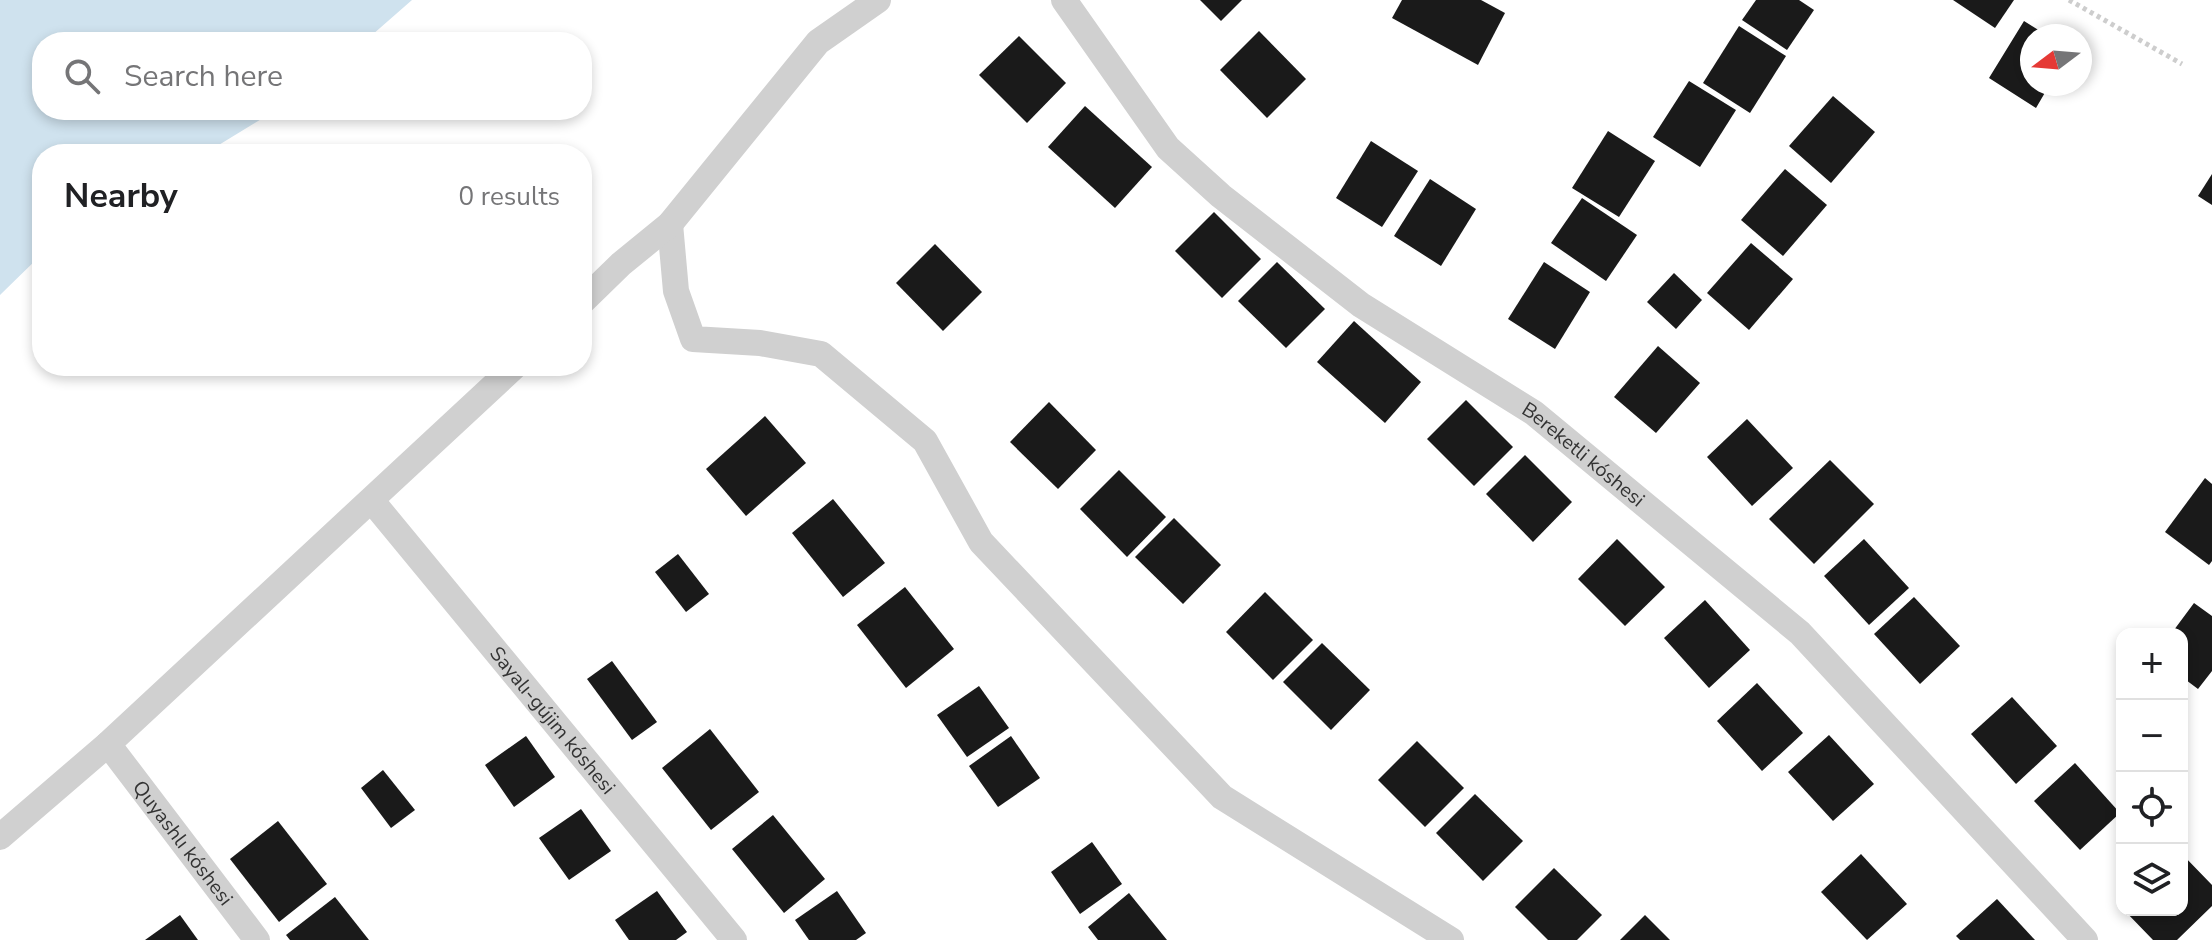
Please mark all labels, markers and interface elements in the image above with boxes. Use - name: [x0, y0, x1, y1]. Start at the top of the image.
- north arrow: [2020, 24, 2092, 96]
- search box: [32, 32, 592, 120]
- icon: search: [60, 54, 104, 98]
- text: Search here: [124, 56, 283, 97]
- text: Nearby: [64, 173, 178, 219]
- text: 0 results: [459, 179, 560, 214]
- street label: Bereketli kóshesi: [1517, 396, 1650, 513]
- map controls: [2116, 628, 2188, 916]
- button: +: [2116, 628, 2188, 700]
- street label: Sayalı-gújim kóshesi: [483, 641, 621, 800]
- button: −: [2116, 700, 2188, 772]
- button: locate: [2116, 772, 2188, 844]
- street label: Quyashlı kóshesi: [126, 775, 239, 911]
- button: layers: [2116, 844, 2188, 916]

